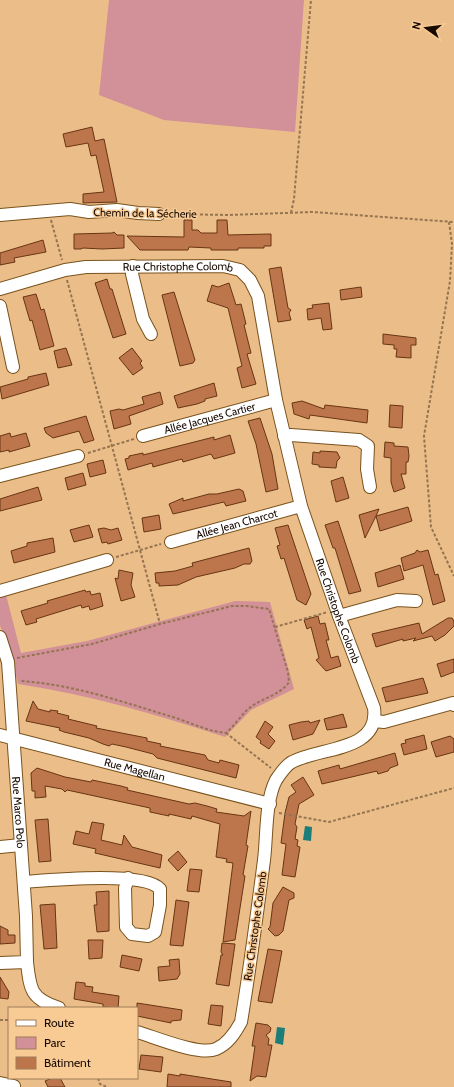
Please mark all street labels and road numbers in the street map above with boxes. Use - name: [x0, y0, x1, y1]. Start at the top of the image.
- street label: Chemin de la Sécherie: [93, 205, 197, 221]
- street label: Rue Christophe Colomb: [123, 259, 235, 275]
- street label: Allée Jacques Cartier: [162, 399, 257, 437]
- street label: Allée Jean Charcot: [194, 506, 279, 542]
- street label: Rue Christophe Colomb: [313, 556, 363, 665]
- street label: Rue Magellan: [103, 755, 167, 784]
- street label: Rue Marco Polo: [9, 776, 28, 849]
- street label: Rue Christophe Colomb: [240, 870, 270, 982]

